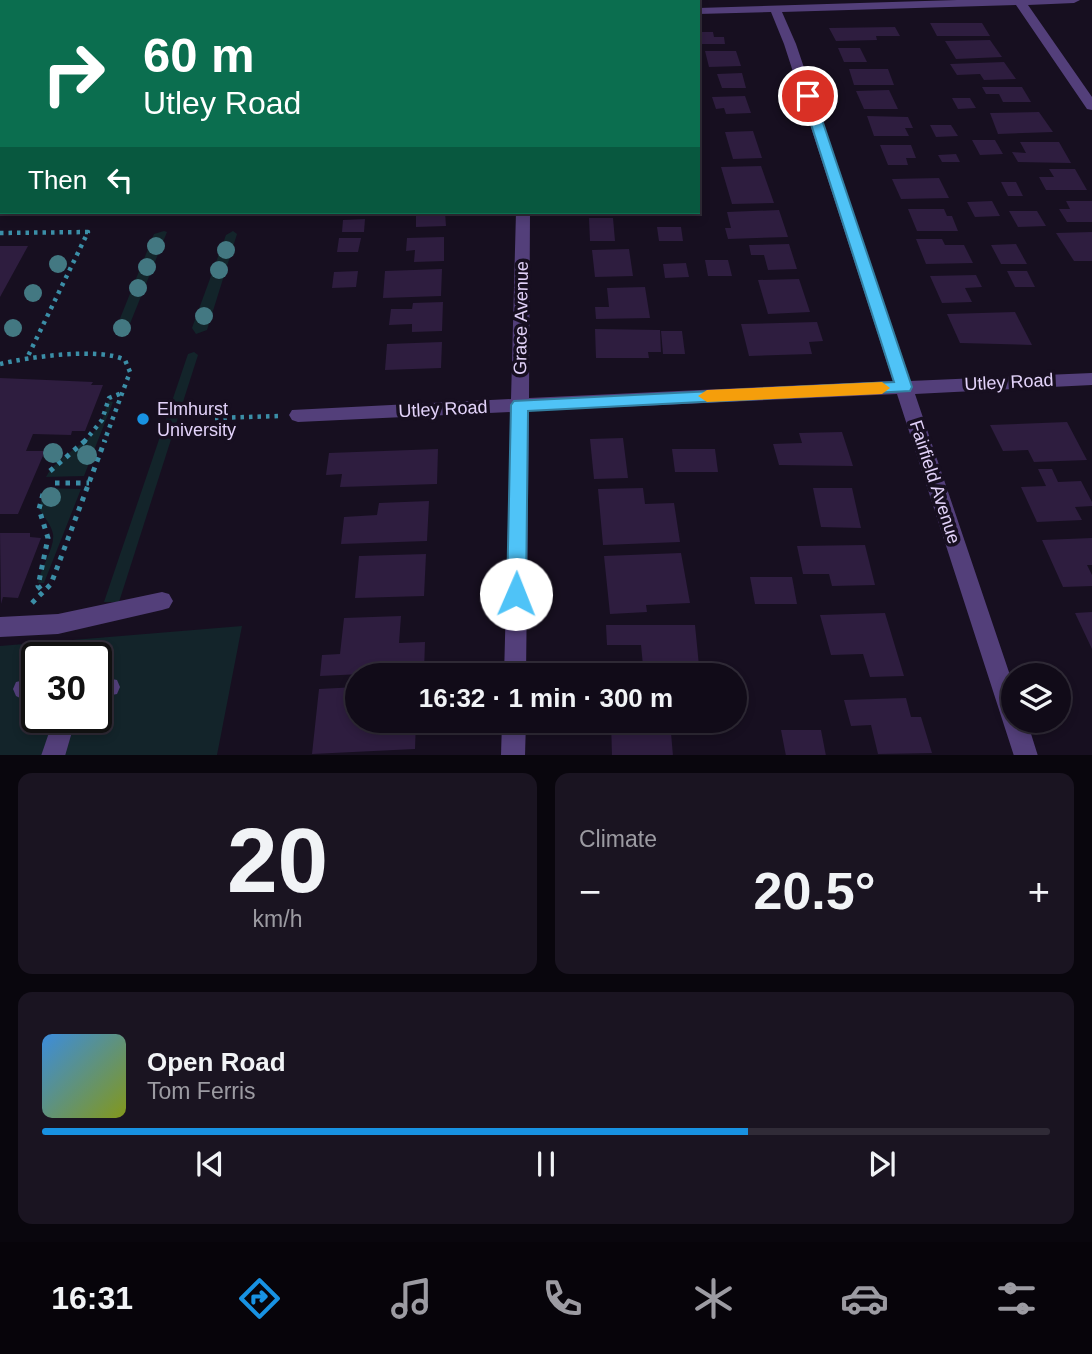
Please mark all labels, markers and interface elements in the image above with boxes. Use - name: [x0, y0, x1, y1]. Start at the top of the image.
- icon: right: [28, 28, 119, 119]
- text: 60 m: [143, 28, 255, 82]
- pin: [778, 66, 838, 126]
- icon: arrive: [789, 77, 827, 115]
- text: Utley Road: [143, 85, 301, 121]
- icon: left: [101, 161, 139, 199]
- text: Then: [28, 165, 87, 195]
- street label: Grace Avenue: [510, 261, 532, 375]
- street label: Utley Road: [964, 370, 1054, 394]
- street label: Utley Road: [398, 397, 488, 421]
- place label: Elmhurst University: [157, 399, 236, 440]
- marker: Elmhurst University: [135, 411, 151, 427]
- street label: Fairfield Avenue: [906, 418, 964, 546]
- position arrow: [479, 557, 553, 631]
- speed limit sign: 30: [21, 642, 112, 733]
- map controls: [1001, 663, 1071, 733]
- button: layers: [1001, 663, 1071, 733]
- text: 16:32 · 1 min · 300 m: [419, 683, 673, 713]
- text: 20: [227, 810, 328, 911]
- text: Climate: [579, 826, 657, 852]
- text: 20.5°: [753, 862, 876, 920]
- text: −: [579, 871, 601, 913]
- text: +: [1028, 871, 1050, 913]
- text: km/h: [253, 906, 302, 932]
- text: Open Road: [147, 1047, 286, 1077]
- text: Tom Ferris: [147, 1078, 256, 1104]
- icon: previous: [191, 1145, 229, 1183]
- icon: pause: [527, 1145, 565, 1183]
- icon: next: [863, 1145, 901, 1183]
- icon: directions: [235, 1274, 284, 1323]
- icon: music: [387, 1274, 436, 1323]
- icon: phone: [538, 1274, 587, 1323]
- icon: climate: [689, 1274, 738, 1323]
- icon: car: [840, 1274, 889, 1323]
- icon: filters: [992, 1274, 1041, 1323]
- text: 16:31: [51, 1280, 133, 1316]

